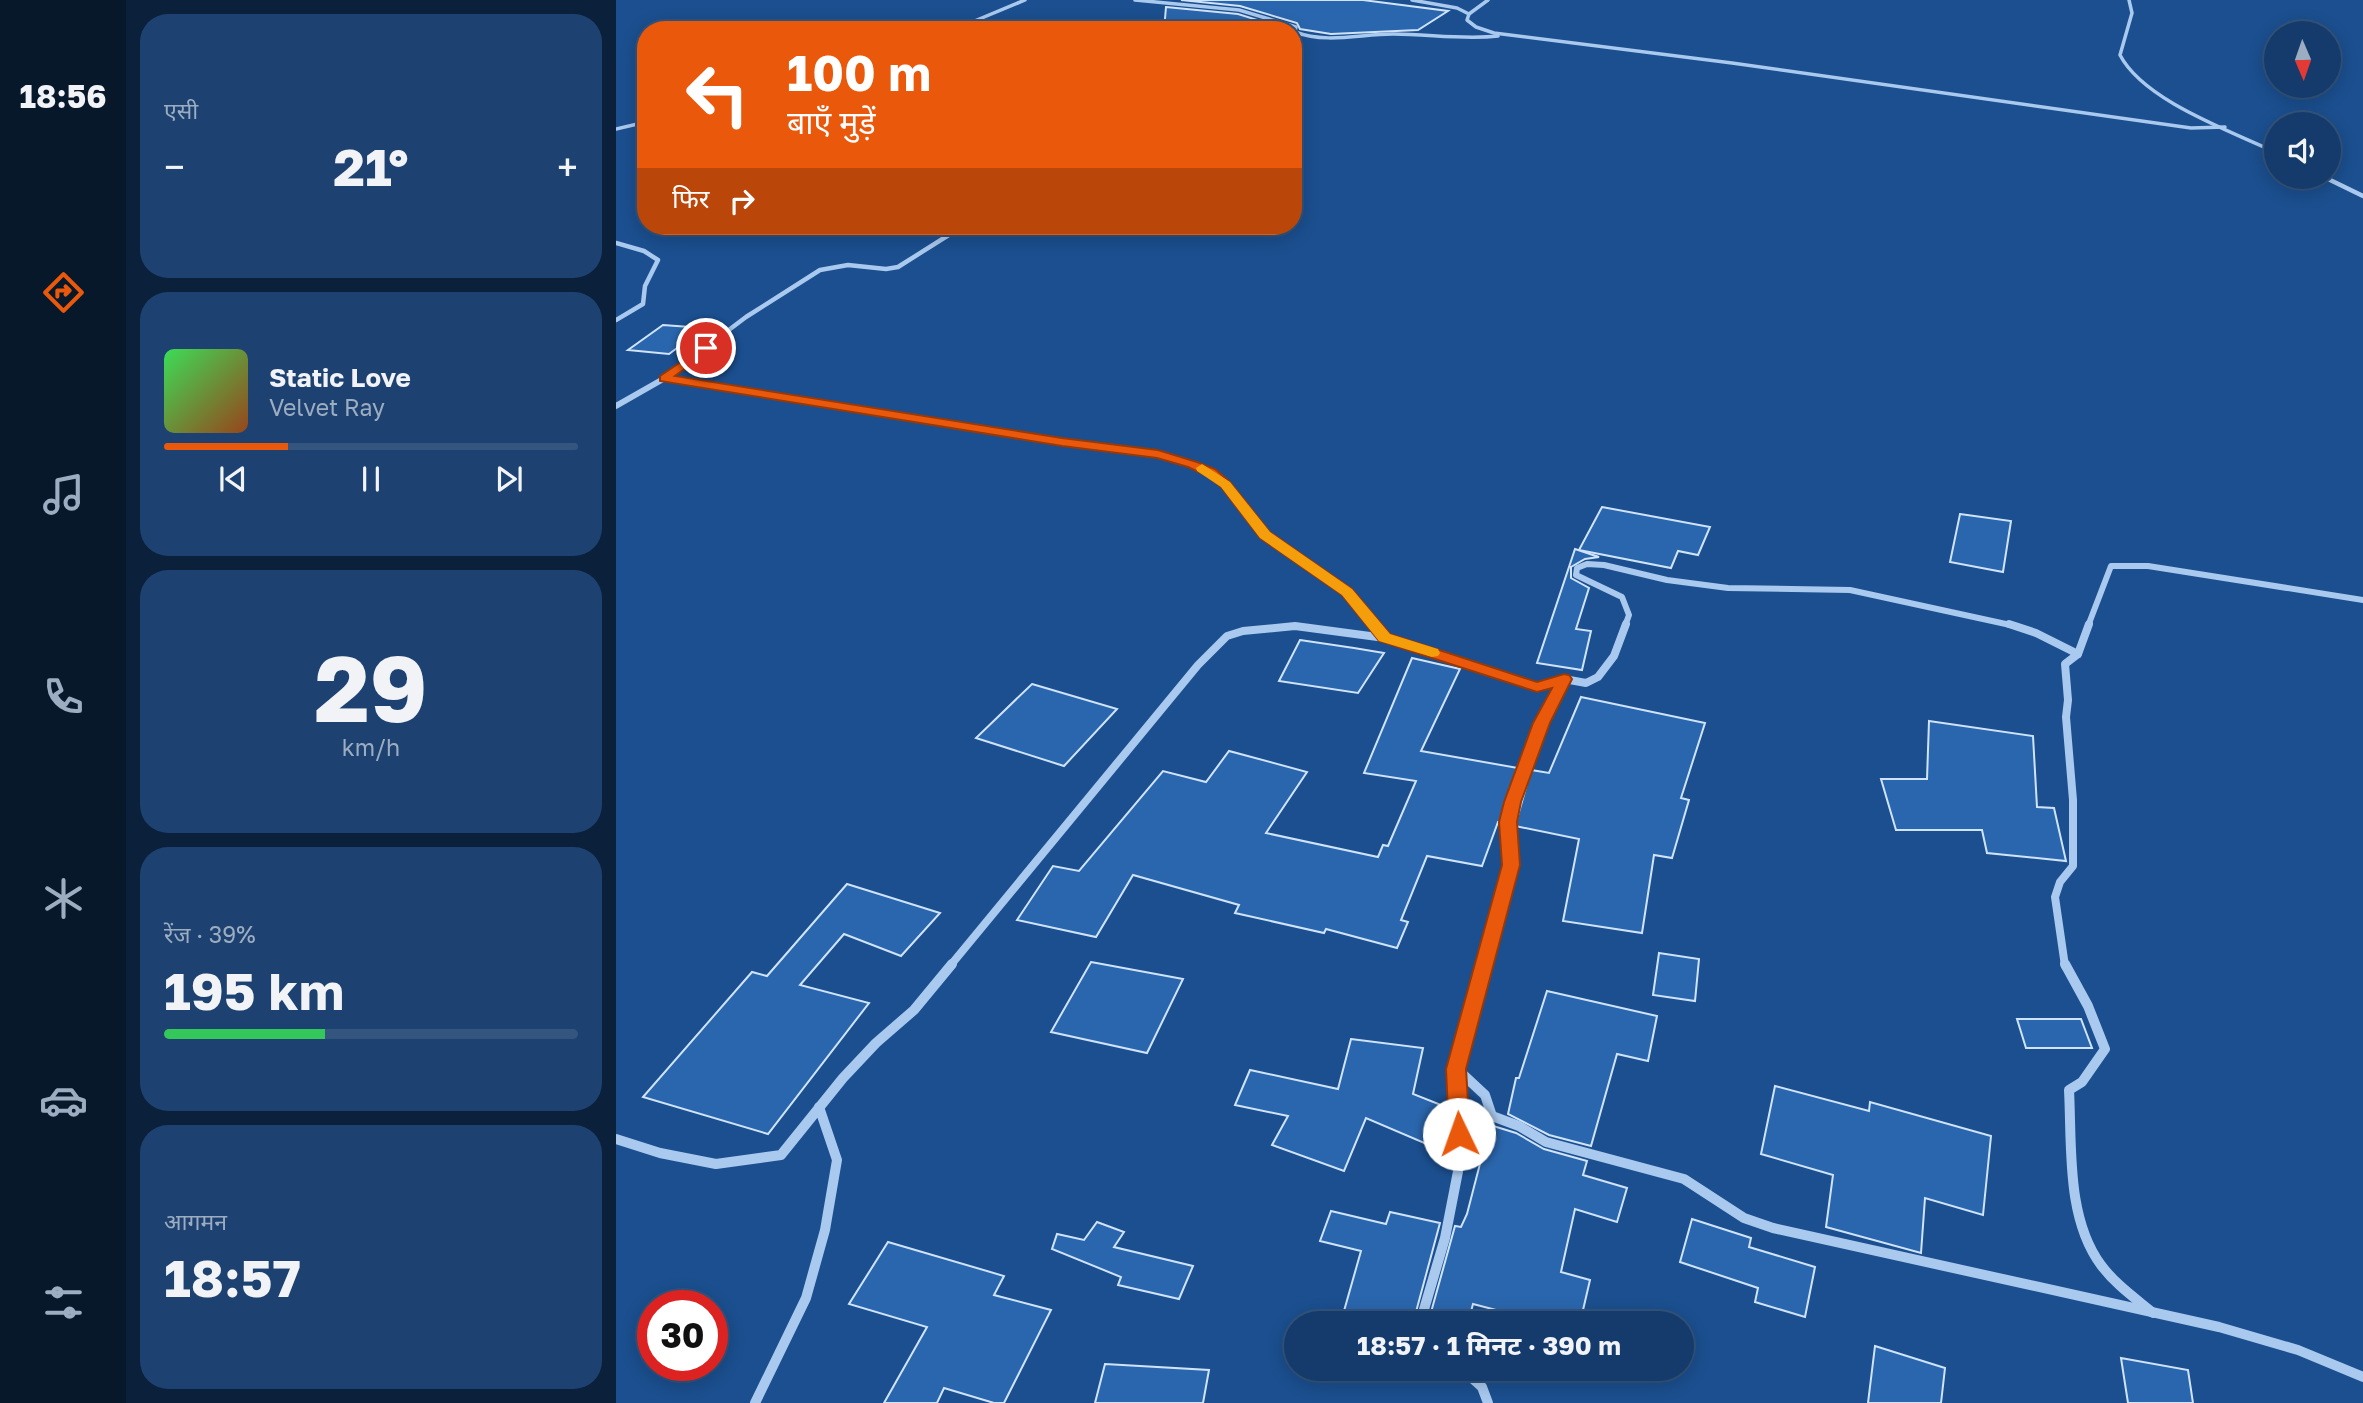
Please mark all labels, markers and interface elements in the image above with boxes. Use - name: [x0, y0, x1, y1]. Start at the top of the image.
- north arrow: [2264, 21, 2342, 98]
- map controls: [2264, 21, 2341, 189]
- text: 100 m: [787, 43, 931, 102]
- icon: left: [672, 49, 763, 140]
- text: 18:56: [19, 77, 107, 115]
- text: एसी: [164, 96, 198, 124]
- text: बाएँ मुड़ें: [787, 103, 876, 141]
- button: sound: [2264, 112, 2341, 189]
- text: 21°: [333, 135, 409, 197]
- text: −: [164, 144, 185, 189]
- text: +: [557, 144, 578, 189]
- icon: right: [723, 182, 761, 220]
- text: फिर: [672, 183, 709, 214]
- icon: directions: [39, 268, 88, 317]
- pin: [676, 318, 736, 378]
- icon: arrive: [687, 329, 725, 367]
- text: Static Love: [269, 362, 411, 393]
- text: Velvet Ray: [269, 393, 385, 421]
- icon: previous: [214, 460, 252, 498]
- icon: pause: [352, 460, 390, 498]
- icon: next: [490, 460, 528, 498]
- icon: music: [39, 470, 88, 519]
- text: 29: [314, 633, 428, 742]
- icon: phone: [39, 672, 88, 721]
- text: km/h: [342, 733, 400, 761]
- icon: climate: [39, 874, 88, 923]
- text: रेंज · 39%: [164, 920, 256, 948]
- text: 195 km: [164, 959, 344, 1021]
- icon: car: [39, 1076, 88, 1125]
- position arrow: [1422, 1097, 1496, 1171]
- text: आगमन: [164, 1207, 227, 1235]
- text: 18:57: [164, 1246, 301, 1308]
- icon: filters: [39, 1278, 88, 1327]
- speed limit sign: 30: [637, 1290, 728, 1381]
- text: 18:57 · 1 मिनट · 390 m: [1357, 1330, 1621, 1361]

